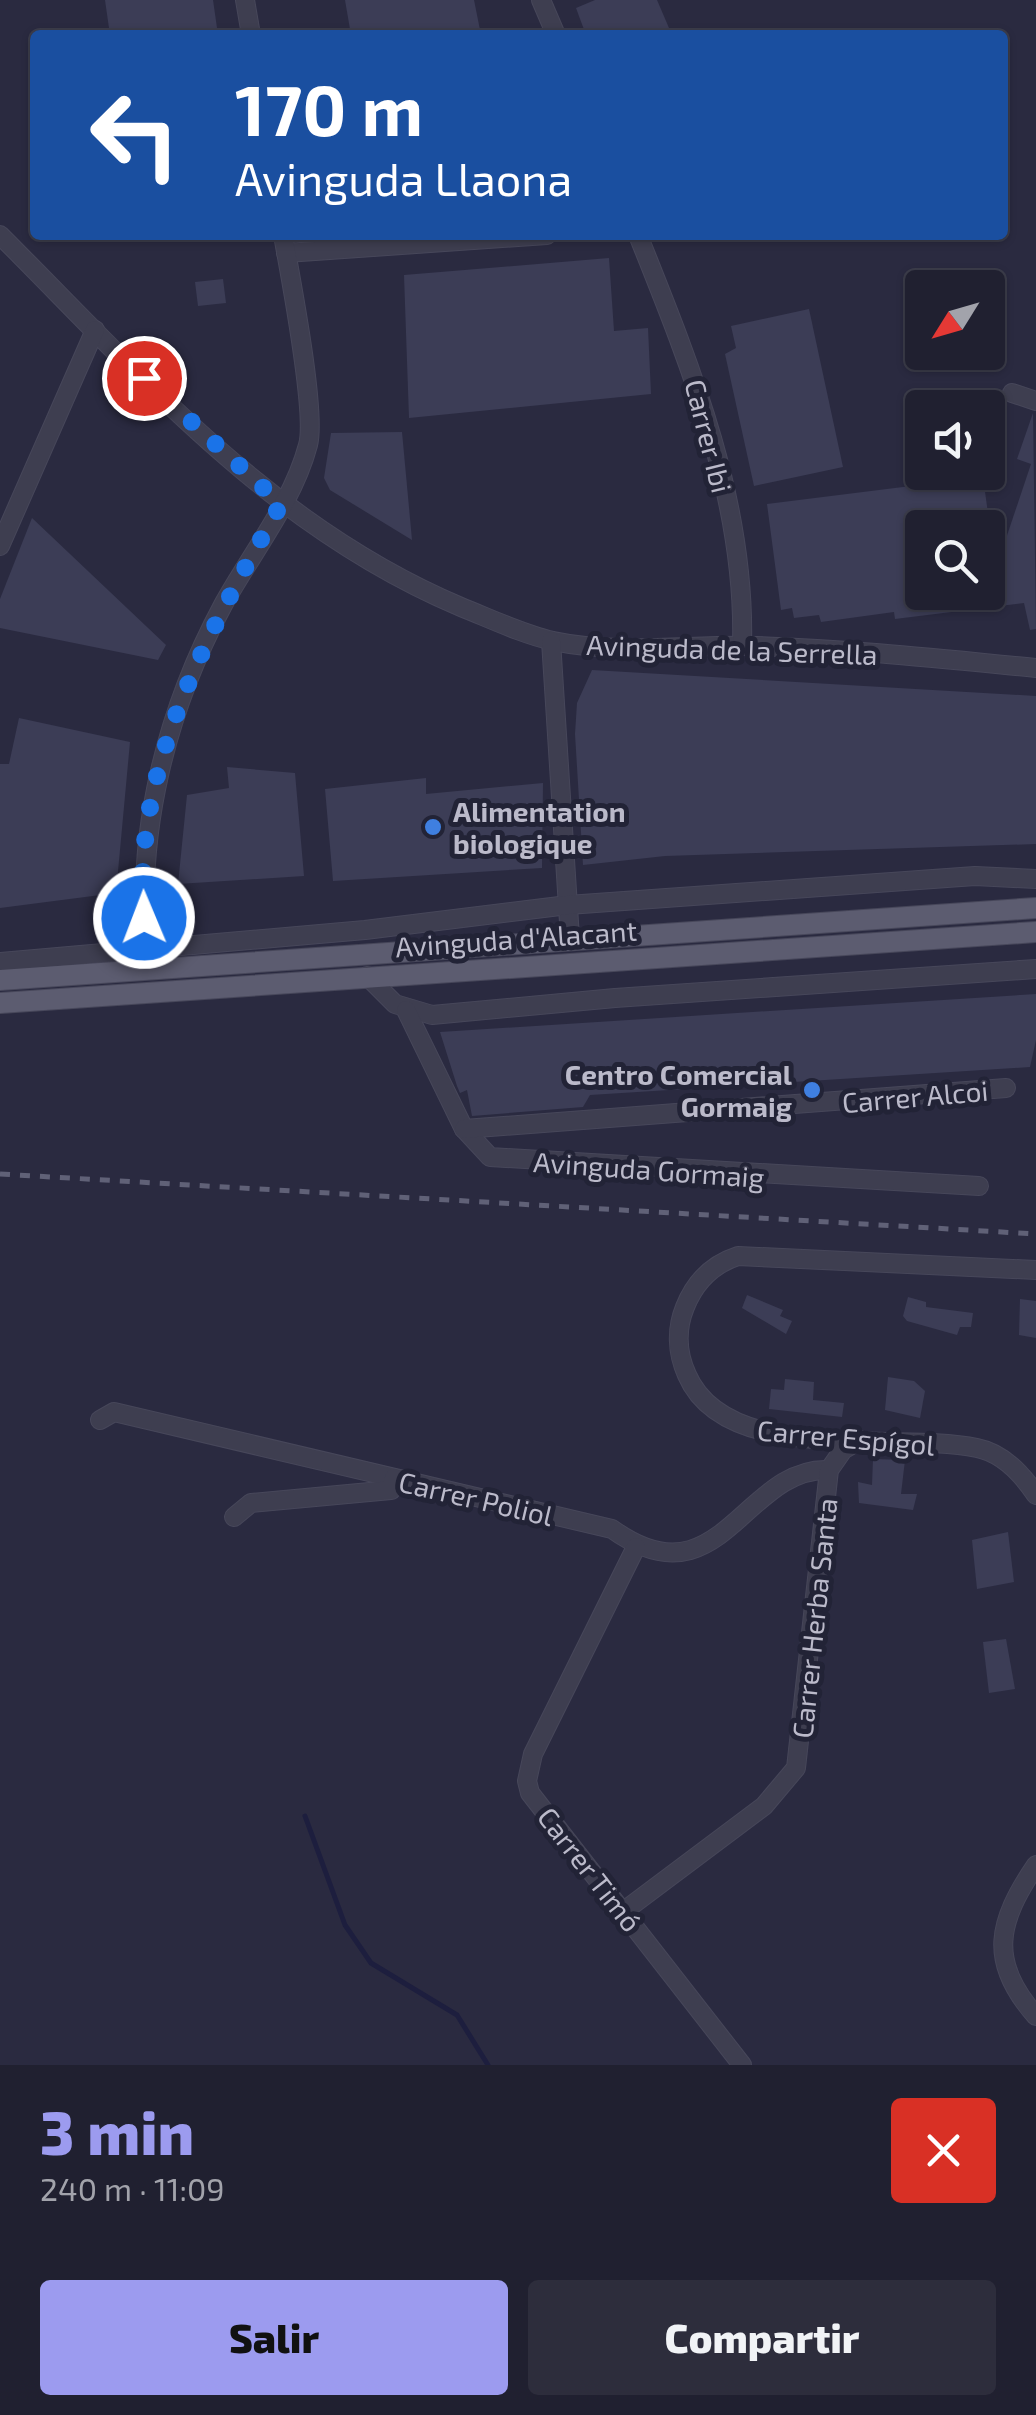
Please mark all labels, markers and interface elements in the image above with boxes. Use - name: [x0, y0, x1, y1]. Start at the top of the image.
- text: 170 m: [235, 66, 423, 150]
- icon: left: [70, 70, 200, 200]
- text: Avinguda Llaona: [235, 151, 572, 205]
- north arrow: [905, 270, 1005, 370]
- map controls: [905, 270, 1005, 610]
- pin: [102, 336, 187, 421]
- icon: arrive: [117, 351, 172, 406]
- street label: Carrer Ibi: [679, 376, 739, 496]
- button: sound: [905, 390, 1005, 490]
- button: search: [905, 510, 1005, 610]
- street label: Avinguda de la Serrella: [586, 627, 878, 671]
- place label: Alimentation biologique: [453, 794, 625, 860]
- marker: Alimentation biologique: [422, 816, 444, 838]
- position arrow: [92, 866, 196, 970]
- street label: Avinguda d'Alacant: [394, 913, 638, 963]
- place label: Centro Comercial Gormaig: [565, 1057, 793, 1123]
- street label: Carrer Alcoi: [840, 1073, 990, 1119]
- marker: Centro Comercial Gormaig: [801, 1079, 823, 1101]
- street label: Avinguda Gormaig: [532, 1144, 766, 1194]
- street label: Carrer Espígol: [756, 1412, 937, 1462]
- street label: Carrer Poliol: [396, 1464, 557, 1532]
- street label: Carrer Herba Santa: [784, 1496, 844, 1740]
- street label: Carrer Timó: [531, 1800, 649, 1938]
- text: 3 min: [40, 2095, 194, 2167]
- button: close: [891, 2098, 996, 2203]
- text: 240 m · 11:09: [40, 2169, 225, 2207]
- button: Salir: [40, 2280, 508, 2395]
- button: Compartir: [528, 2280, 996, 2395]

